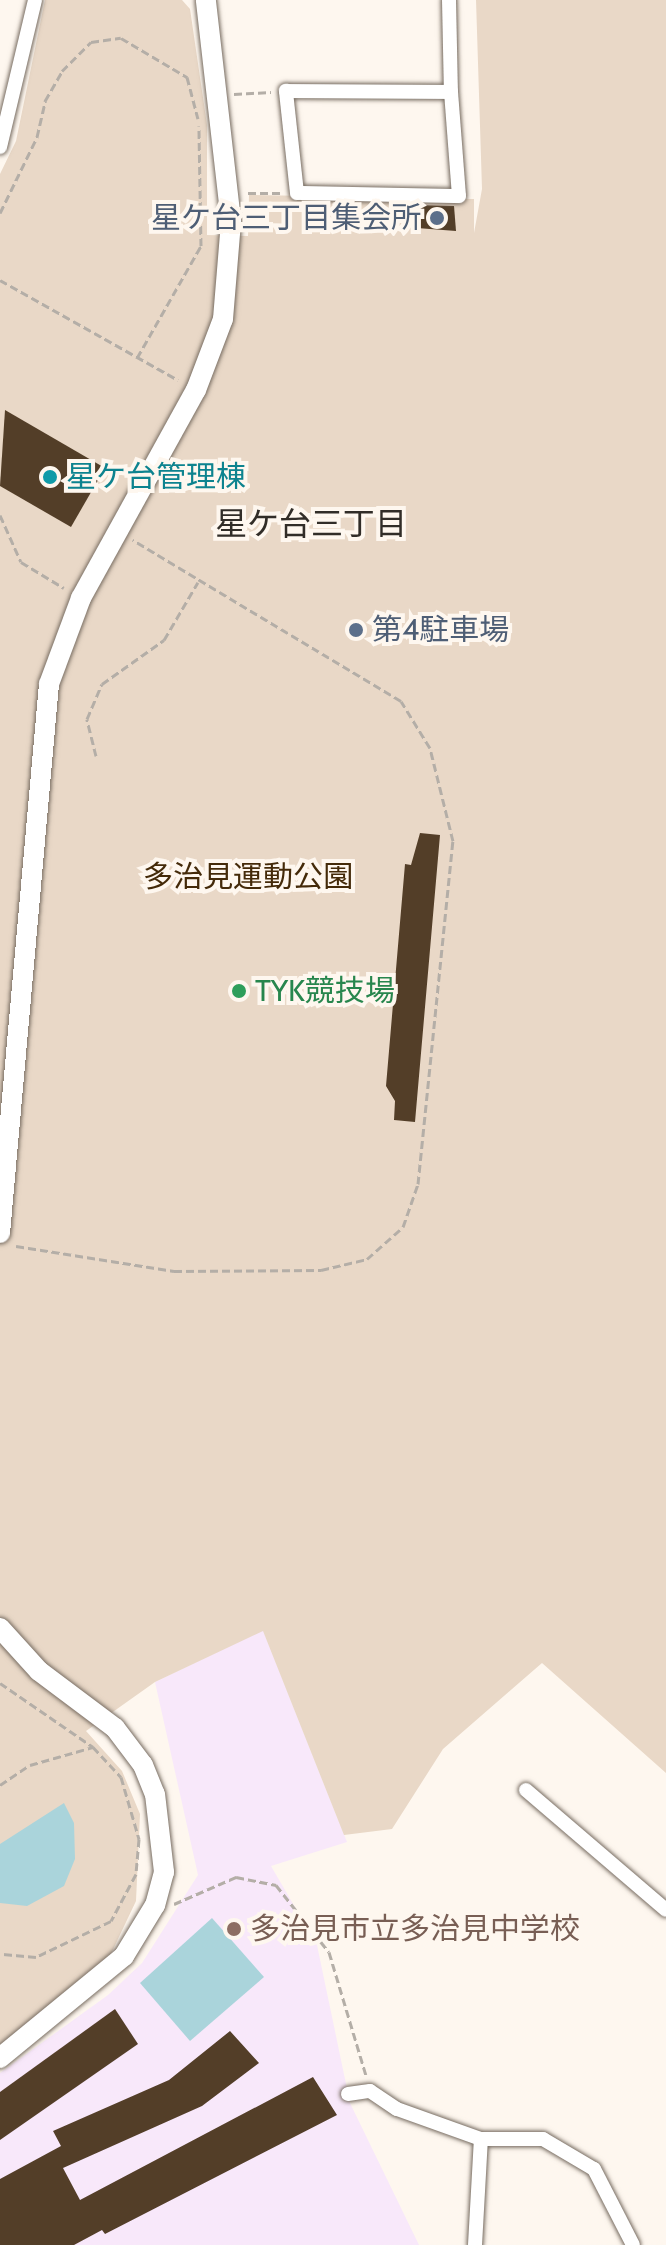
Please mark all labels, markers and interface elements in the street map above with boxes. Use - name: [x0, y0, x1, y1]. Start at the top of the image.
- place label: 星ケ台三丁目集会所: [151, 200, 421, 236]
- marker: 星ケ台三丁目集会所: [428, 209, 446, 227]
- place label: 星ケ台管理棟: [66, 459, 246, 495]
- marker: 星ケ台管理棟: [41, 468, 59, 486]
- district label: 星ケ台三丁目: [215, 505, 407, 543]
- place label: 第4駐車場: [372, 612, 509, 648]
- marker: 第4駐車場: [347, 621, 365, 639]
- park label: 多治見運動公園: [143, 859, 353, 895]
- place label: TYK競技場: [255, 973, 395, 1009]
- marker: TYK競技場: [230, 982, 248, 1000]
- place label: 多治見市立多治見中学校: [250, 1911, 580, 1947]
- marker: 多治見市立多治見中学校: [225, 1920, 243, 1938]

